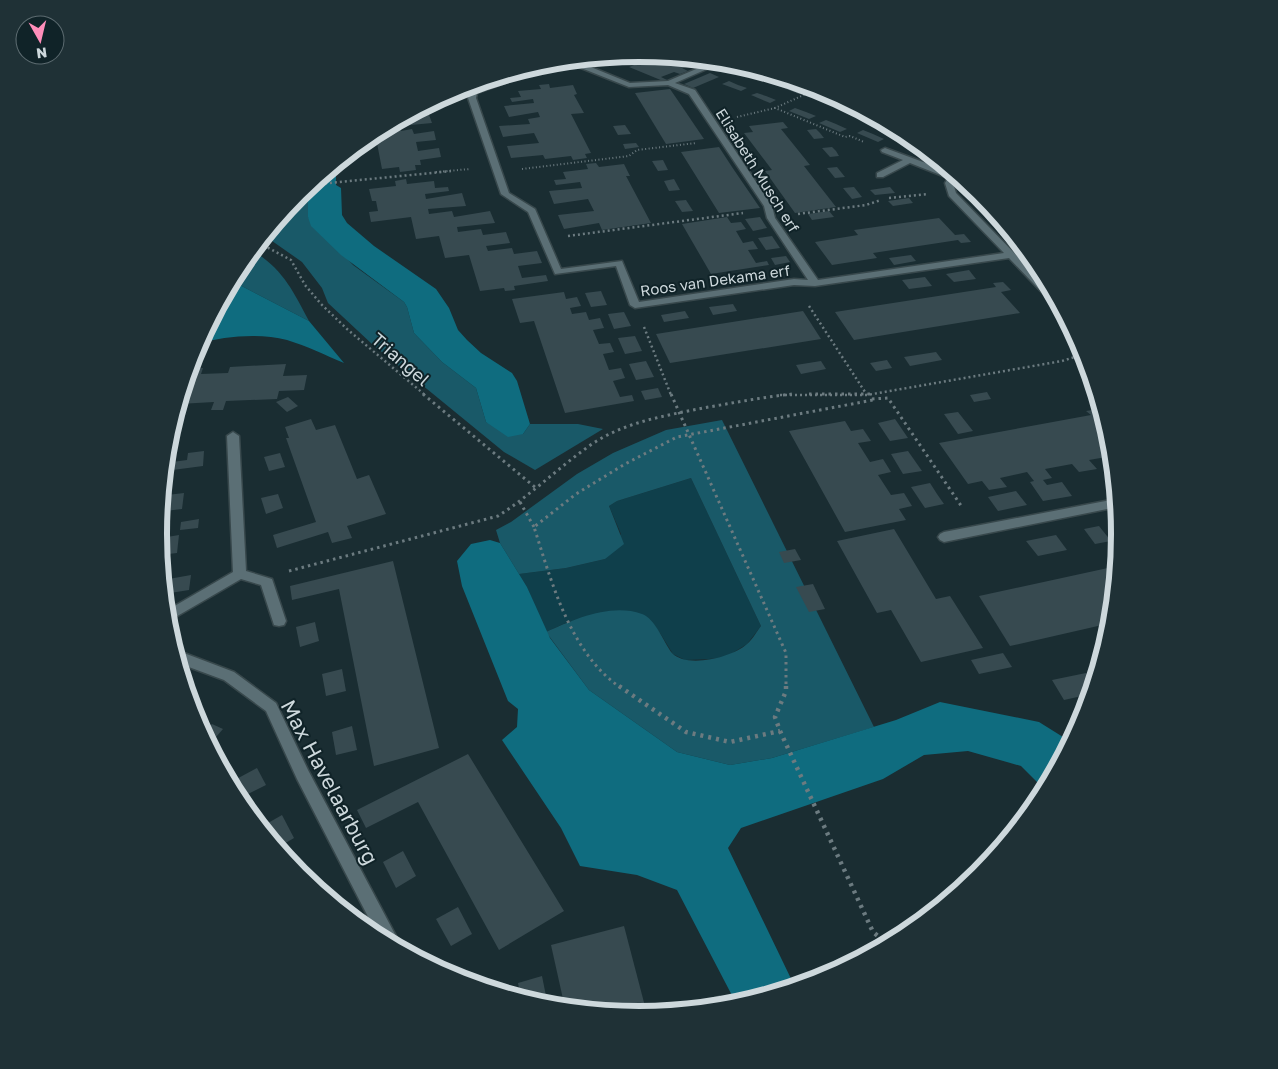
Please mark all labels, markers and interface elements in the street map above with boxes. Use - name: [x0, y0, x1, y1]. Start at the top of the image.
- north arrow: [15, 15, 65, 65]
- text: N: [35, 44, 48, 63]
- street label: Elisabeth Musch erf: [713, 105, 804, 236]
- street label: Roos van Dekama erf: [639, 261, 792, 299]
- street label: Triangel: [367, 328, 435, 390]
- street label: Max Havelaarburg: [276, 695, 384, 869]

